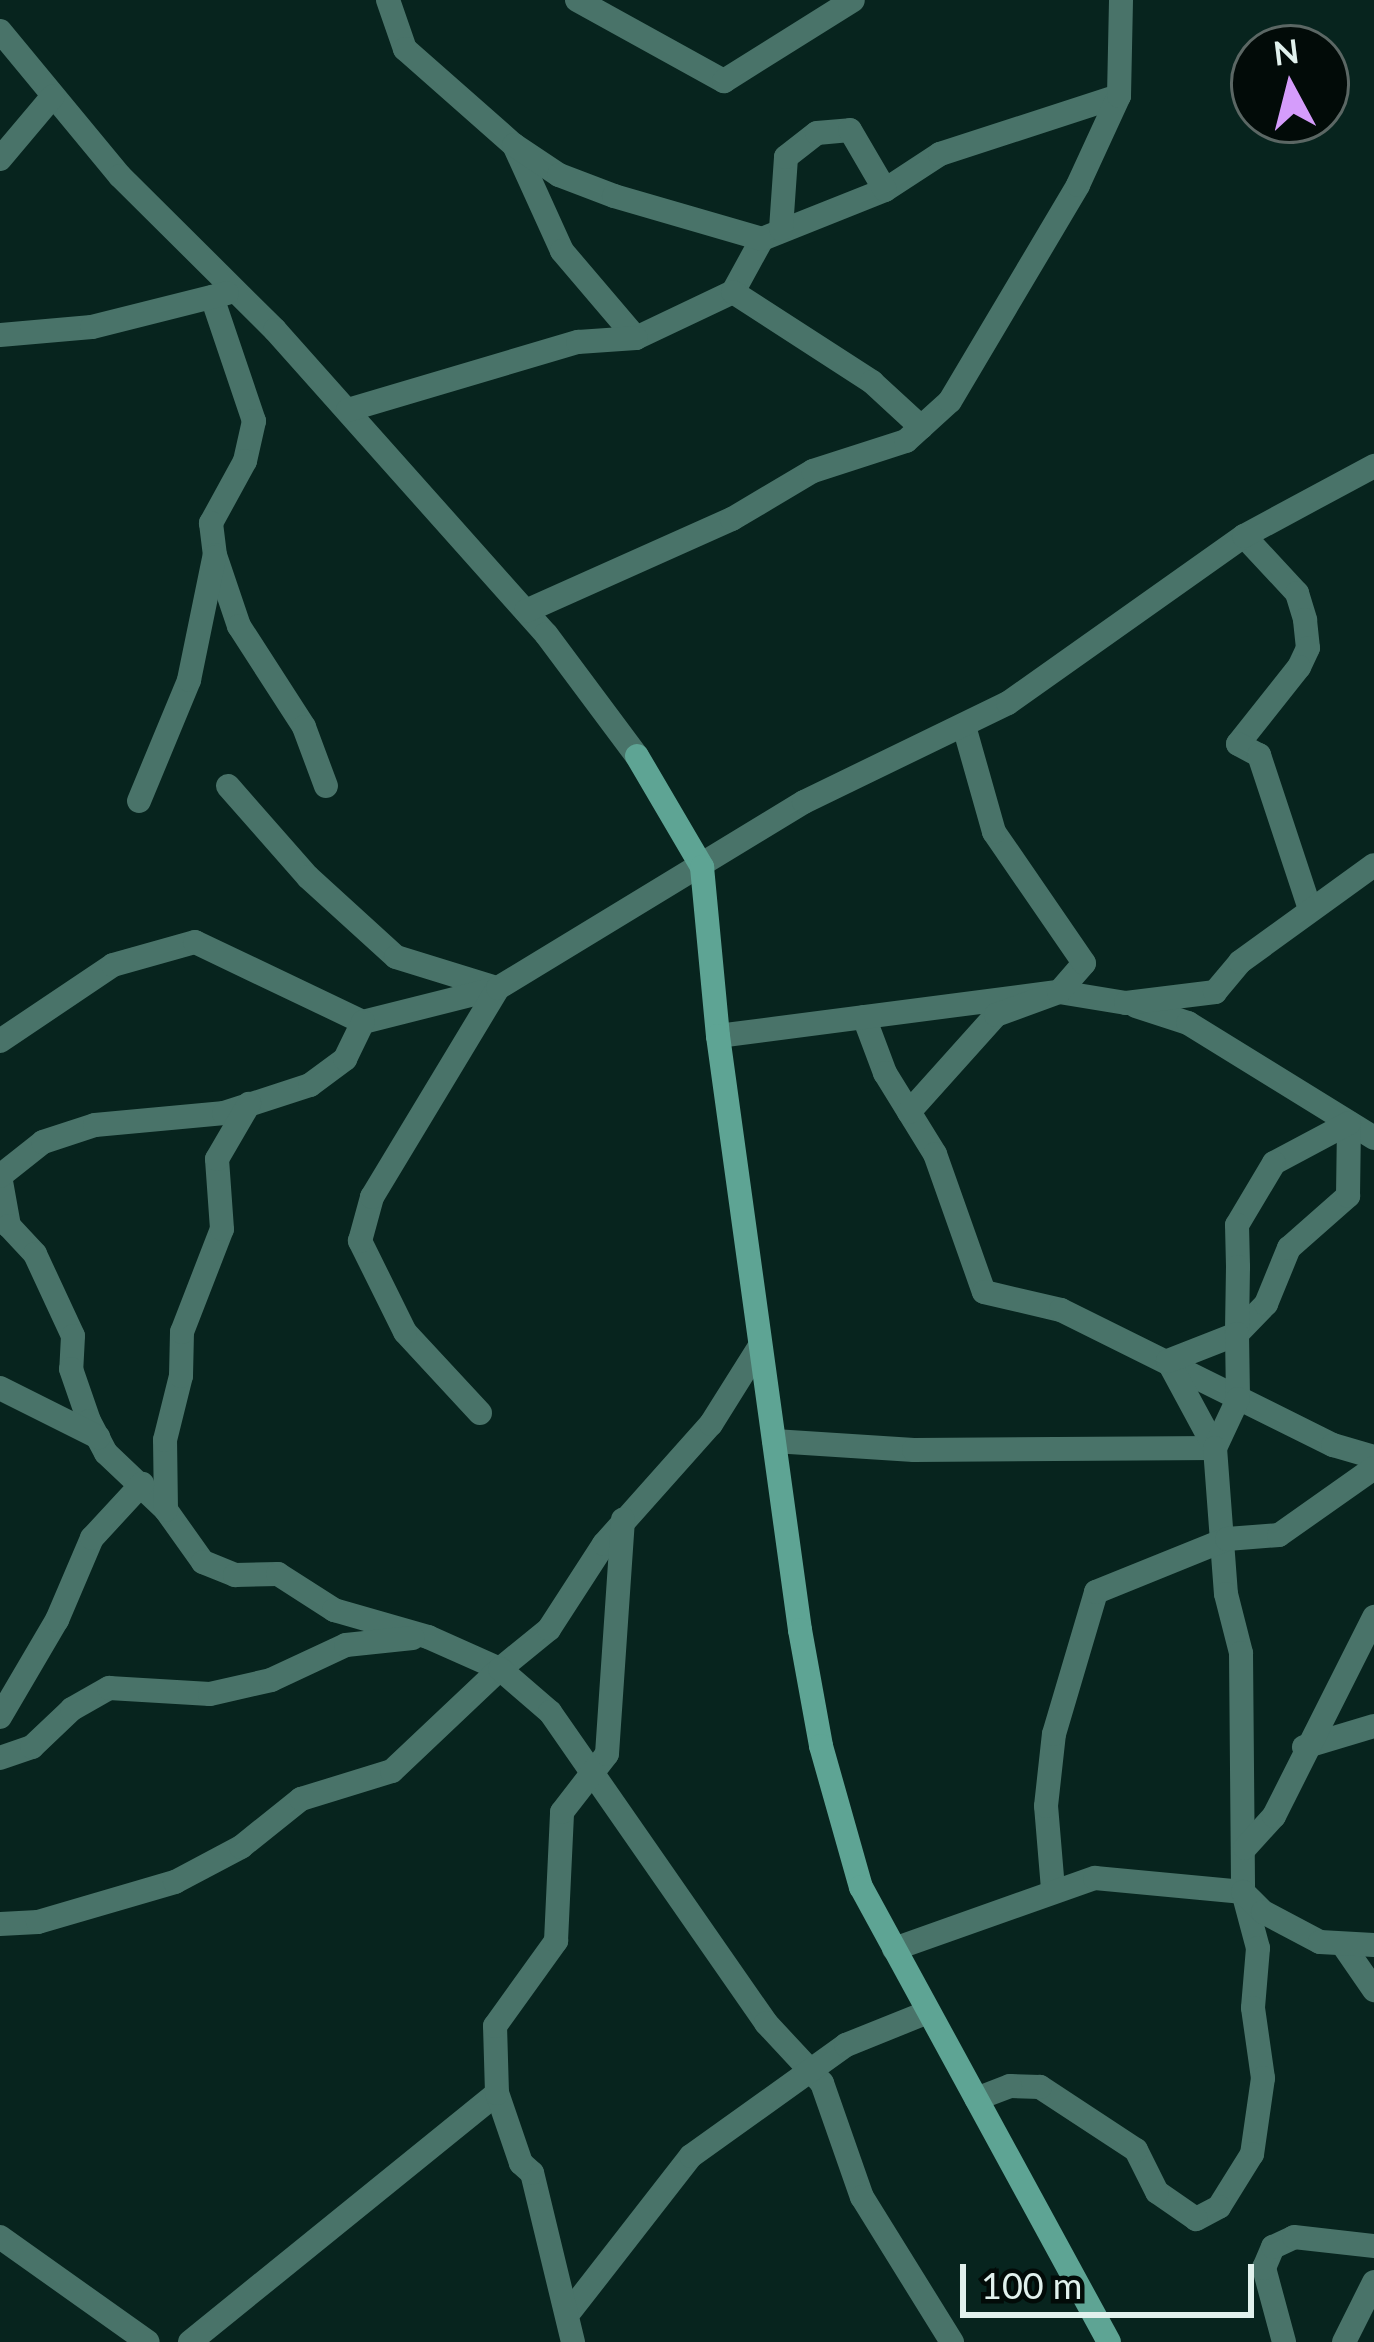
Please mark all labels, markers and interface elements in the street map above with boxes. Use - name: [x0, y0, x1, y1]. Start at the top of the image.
- north arrow: [1230, 24, 1350, 144]
- text: N: [1271, 30, 1301, 73]
- scale bar: [966, 2240, 1260, 2314]
- text: 100 m: [981, 2263, 1082, 2307]

